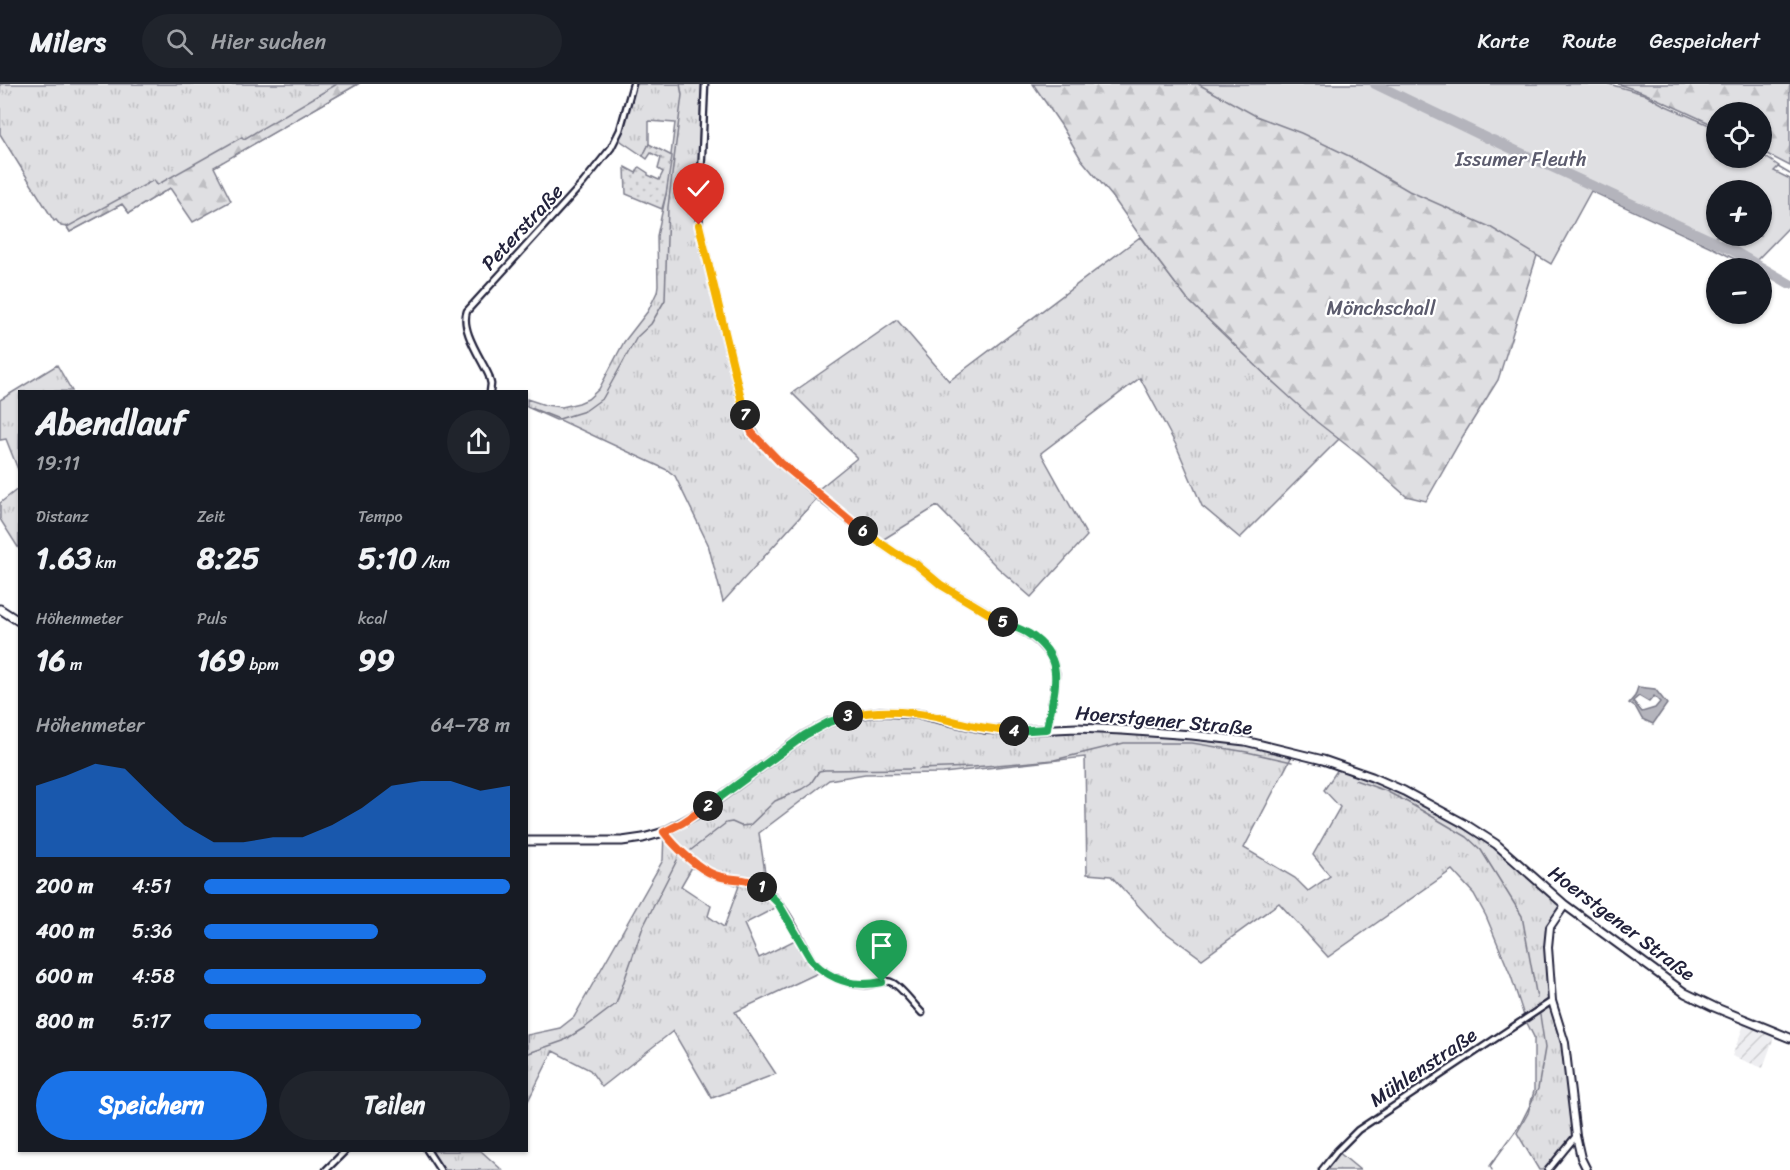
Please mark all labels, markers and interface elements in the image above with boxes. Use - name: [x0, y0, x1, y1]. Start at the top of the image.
- search box: [142, 14, 562, 68]
- text: Milers: [30, 17, 106, 66]
- text: Hier suchen: [211, 22, 326, 61]
- text: Karte: [1478, 22, 1529, 60]
- text: Route: [1562, 22, 1616, 60]
- text: Gespeichert: [1649, 22, 1760, 60]
- icon: search: [163, 25, 196, 58]
- map controls: [1706, 102, 1772, 324]
- button: locate: [1706, 102, 1772, 168]
- park label: Issumer Fleuth: [1454, 142, 1587, 177]
- pin: [673, 163, 724, 225]
- icon: check: [682, 172, 715, 205]
- street label: Peterstraße: [472, 176, 572, 279]
- button: +: [1706, 180, 1772, 246]
- button: −: [1706, 258, 1772, 324]
- park label: Mönchschall: [1327, 291, 1437, 326]
- text: Abendlauf: [36, 394, 186, 452]
- pin: 7: [730, 400, 760, 430]
- text: 7: [740, 400, 750, 429]
- button: share: [447, 410, 510, 473]
- text: 19:11: [36, 446, 80, 481]
- text: Distanz: [36, 502, 89, 531]
- text: Zeit: [197, 502, 225, 531]
- text: Tempo: [358, 502, 403, 531]
- pin: 6: [848, 516, 878, 546]
- text: 6: [858, 516, 868, 545]
- text: 1.63: [36, 531, 91, 585]
- text: 8:25: [197, 531, 260, 585]
- text: 5:10: [358, 531, 417, 585]
- text: km: [91, 548, 116, 577]
- text: /km: [417, 548, 450, 577]
- text: Höhenmeter: [36, 604, 122, 633]
- text: Puls: [197, 604, 227, 633]
- text: kcal: [358, 604, 387, 633]
- pin: 5: [988, 607, 1018, 637]
- text: 5: [998, 607, 1008, 636]
- text: 16: [36, 633, 66, 687]
- text: 169: [197, 633, 245, 687]
- text: 99: [358, 633, 395, 687]
- text: m: [66, 650, 82, 679]
- text: bpm: [245, 650, 279, 679]
- street label: Hoerstgener Straße: [1074, 695, 1254, 746]
- pin: 3: [833, 701, 863, 731]
- text: 3: [844, 701, 852, 730]
- text: Höhenmeter: [36, 708, 144, 743]
- text: 64–78 m: [431, 708, 510, 743]
- pin: 4: [999, 716, 1029, 746]
- text: 4: [1009, 716, 1019, 745]
- pin: 2: [693, 791, 723, 821]
- text: 2: [703, 791, 713, 820]
- street label: Hoerstgener Straße: [1540, 856, 1703, 991]
- text: 200 m: [36, 869, 93, 904]
- text: 4:51: [132, 869, 171, 904]
- pin: 1: [747, 872, 777, 902]
- text: 1: [759, 872, 765, 901]
- text: 400 m: [36, 914, 94, 949]
- text: 5:36: [132, 914, 173, 949]
- pin: [856, 920, 907, 982]
- icon: arrive: [865, 929, 898, 962]
- text: 600 m: [36, 959, 93, 994]
- text: 4:58: [132, 959, 175, 994]
- text: 800 m: [36, 1004, 94, 1039]
- text: 5:17: [132, 1004, 170, 1039]
- street label: Mühlenstraße: [1362, 1018, 1485, 1117]
- button: Speichern: [36, 1071, 267, 1140]
- button: Teilen: [279, 1071, 510, 1140]

